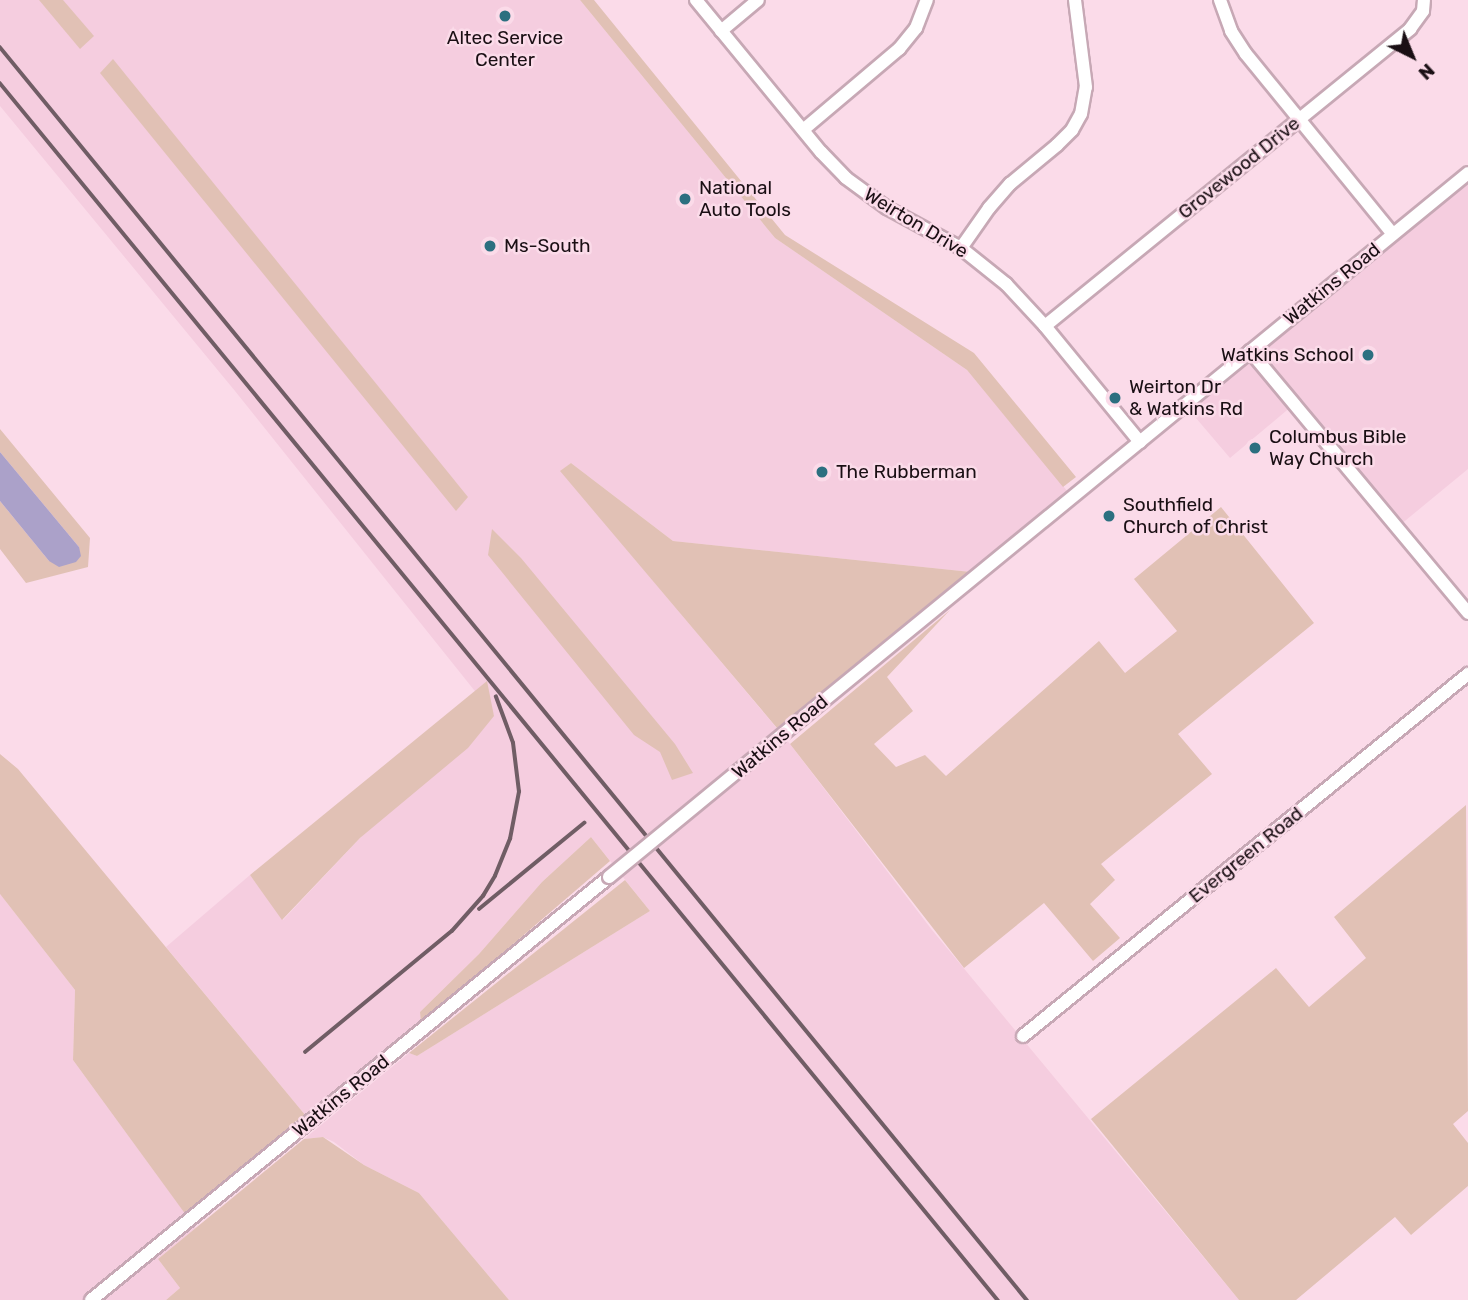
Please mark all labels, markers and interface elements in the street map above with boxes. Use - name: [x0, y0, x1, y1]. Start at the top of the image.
- marker: Altec Service Center: [497, 8, 513, 24]
- north arrow: [1377, 21, 1447, 91]
- place label: Altec Service Center: [447, 27, 563, 71]
- text: N: [1414, 59, 1440, 85]
- street label: Grovewood Drive: [1174, 112, 1304, 224]
- place label: National Auto Tools: [699, 177, 791, 221]
- street label: Weirton Drive: [860, 183, 972, 263]
- marker: National Auto Tools: [677, 191, 693, 207]
- place label: Ms-South: [504, 235, 591, 257]
- marker: Ms-South: [482, 238, 498, 254]
- street label: Watkins Road: [1279, 238, 1385, 330]
- place label: Watkins School: [1221, 344, 1354, 366]
- marker: Watkins School: [1360, 347, 1376, 363]
- place label: Weirton Dr & Watkins Rd: [1129, 376, 1243, 420]
- marker: Weirton Dr & Watkins Rd: [1107, 390, 1123, 406]
- place label: Columbus Bible Way Church: [1269, 426, 1406, 470]
- marker: Columbus Bible Way Church: [1247, 440, 1263, 456]
- place label: The Rubberman: [836, 461, 977, 483]
- marker: The Rubberman: [814, 464, 830, 480]
- place label: Southfield Church of Christ: [1123, 494, 1268, 538]
- marker: Southfield Church of Christ: [1101, 508, 1117, 524]
- street label: Watkins Road: [728, 690, 832, 784]
- street label: Evergreen Road: [1184, 802, 1308, 908]
- street label: Watkins Road: [288, 1050, 394, 1142]

